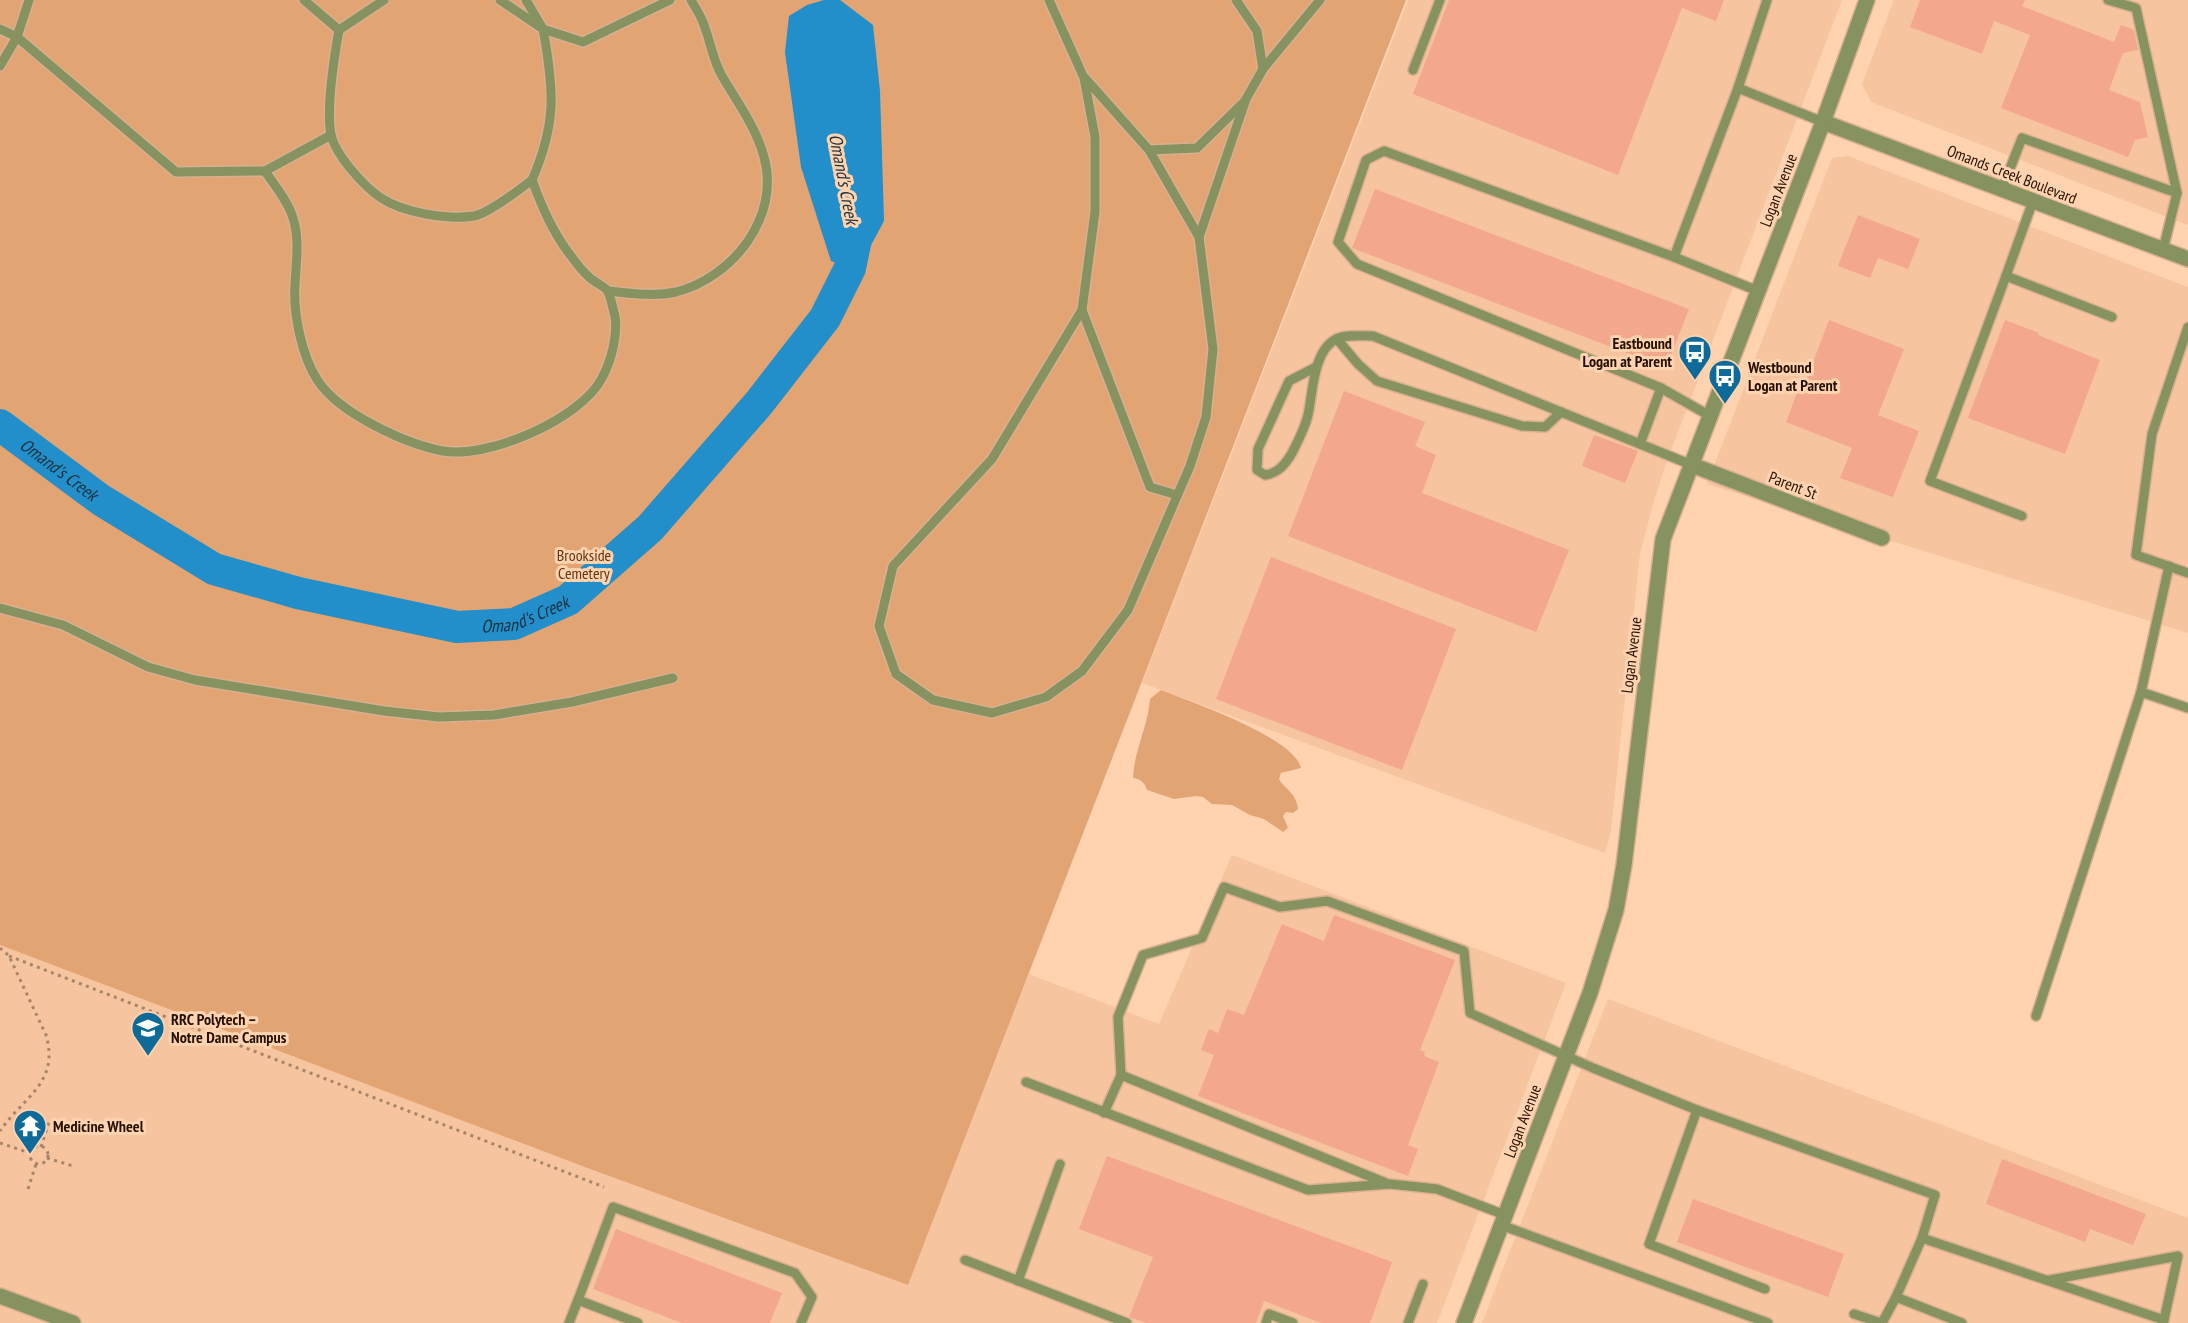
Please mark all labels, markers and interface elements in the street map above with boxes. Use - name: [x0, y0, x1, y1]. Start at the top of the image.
- water label: Omand's Creek: [824, 132, 864, 228]
- street label: Omands Creek Boulevard: [1944, 140, 2080, 208]
- street label: Logan Avenue: [1755, 151, 1801, 229]
- place label: Eastbound Logan at Parent: [1583, 333, 1672, 371]
- bus stop icon: Eastbound Logan at Parent: [1677, 334, 1713, 381]
- place label: Westbound Logan at Parent: [1747, 357, 1838, 395]
- bus stop icon: Westbound Logan at Parent: [1707, 358, 1743, 405]
- water label: Omand's Creek: [16, 433, 105, 507]
- street label: Parent St: [1766, 467, 1821, 504]
- park label: Brookside Cemetery: [557, 545, 611, 583]
- water label: Omand's Creek: [480, 589, 574, 637]
- street label: Logan Avenue: [1616, 616, 1646, 694]
- place label: RRC Polytech – Notre Dame Campus: [171, 1009, 287, 1047]
- school or university icon: RRC Polytech – Notre Dame Campus: [130, 1010, 166, 1057]
- street label: Logan Avenue: [1499, 1082, 1545, 1160]
- temple icon: Medicine Wheel: [12, 1108, 48, 1155]
- place label: Medicine Wheel: [53, 1116, 144, 1136]

